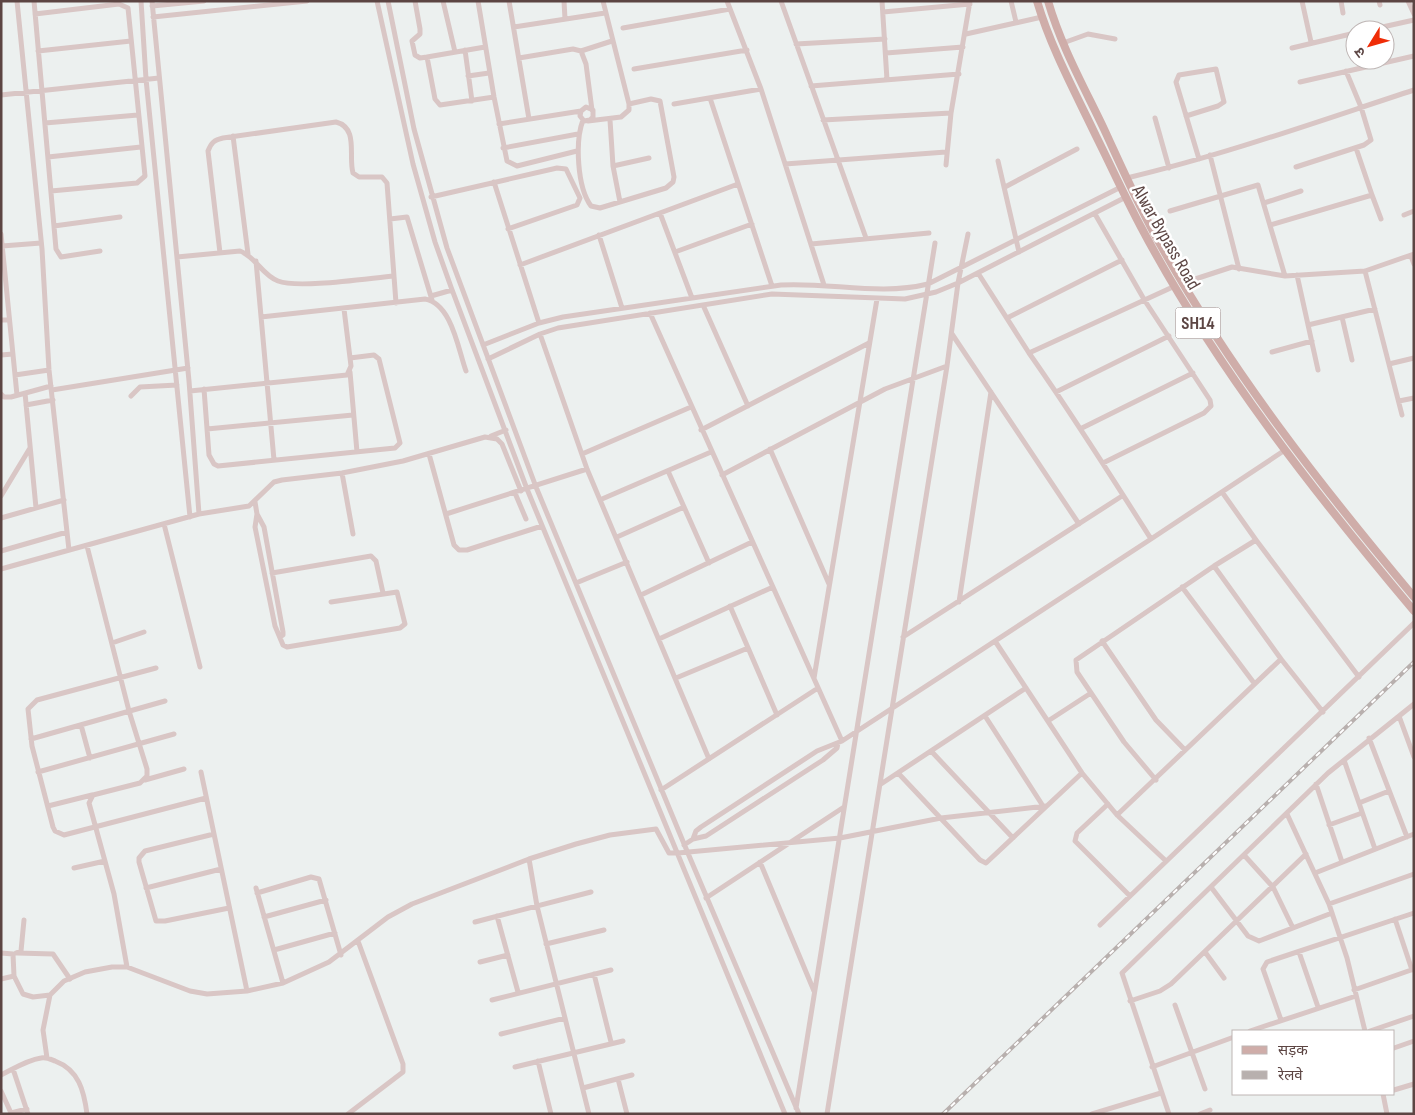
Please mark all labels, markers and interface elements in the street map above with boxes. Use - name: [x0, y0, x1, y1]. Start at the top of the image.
- north arrow: [1345, 20, 1395, 70]
- text: उ: [1350, 43, 1369, 61]
- street label: Alwar Bypass Road: [1126, 180, 1205, 294]
- road number: SH14: [1176, 307, 1220, 338]
- legend: [1232, 1030, 1395, 1095]
- text: सड़क: [1278, 1041, 1308, 1060]
- text: रेलवे: [1277, 1066, 1303, 1085]

